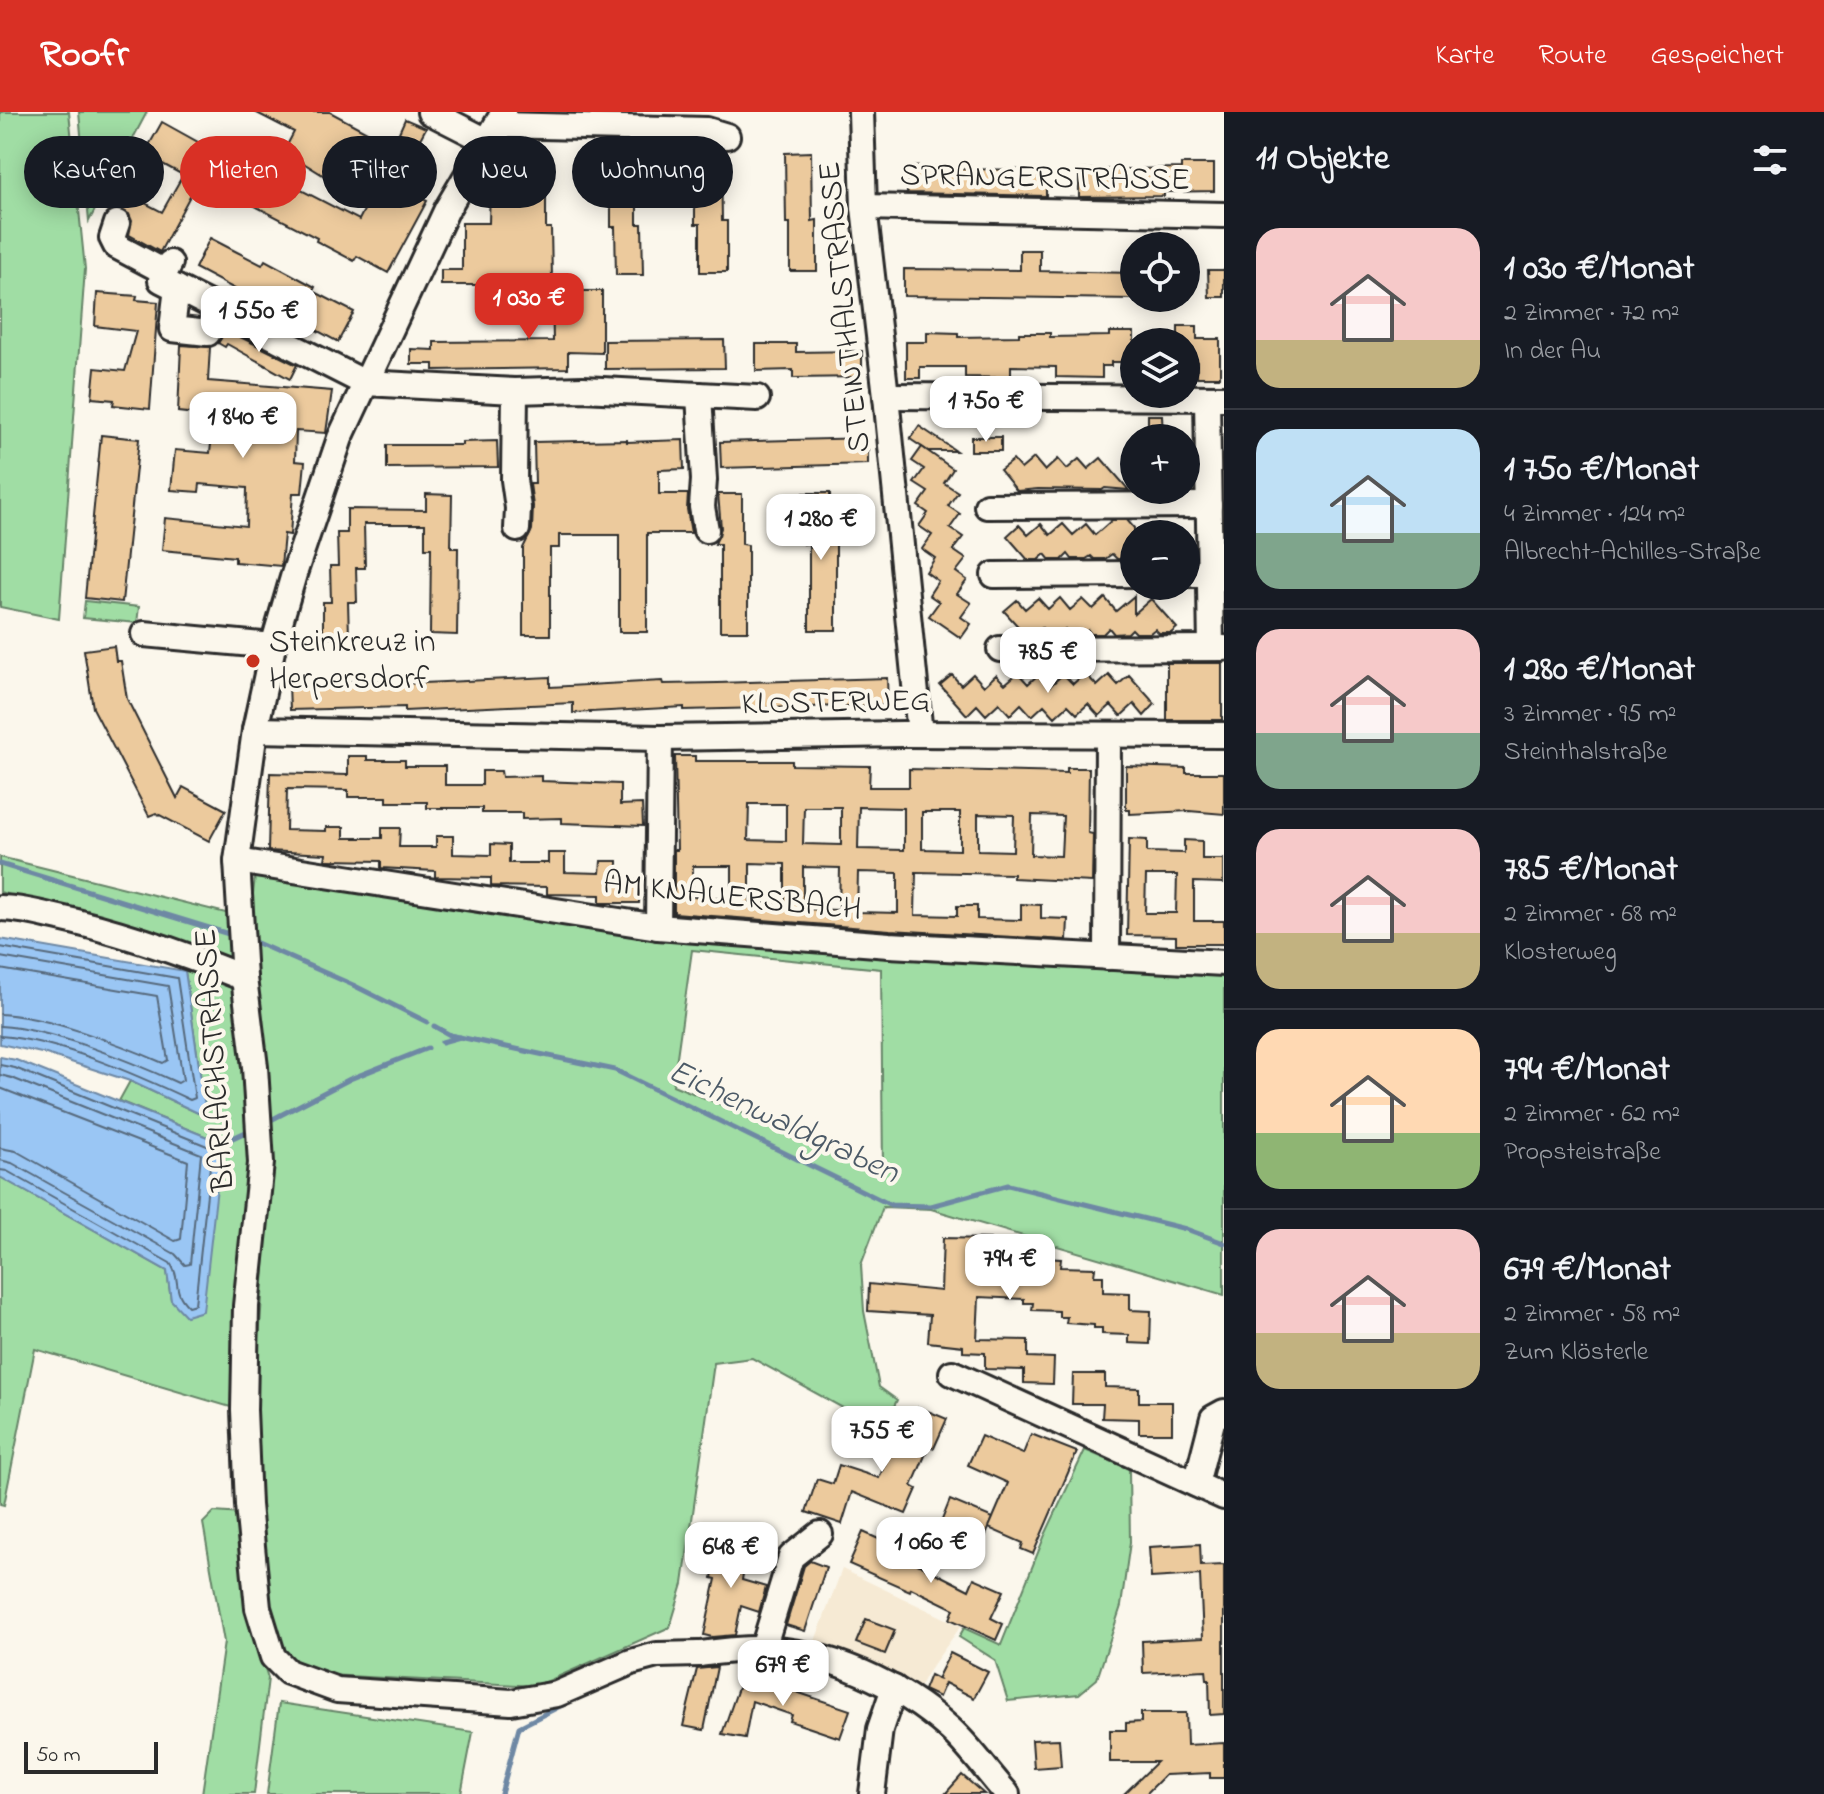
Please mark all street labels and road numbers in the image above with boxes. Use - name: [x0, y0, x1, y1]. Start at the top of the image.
- street label: SPRANGERSTRASSE: [900, 153, 1190, 205]
- street label: STEINTHALSTRASSE: [807, 159, 885, 455]
- street label: KLOSTERWEG: [741, 679, 931, 729]
- street label: AM KNAUERSBACH: [601, 861, 863, 935]
- street label: BARLACHSTRASSE: [183, 927, 249, 1194]

